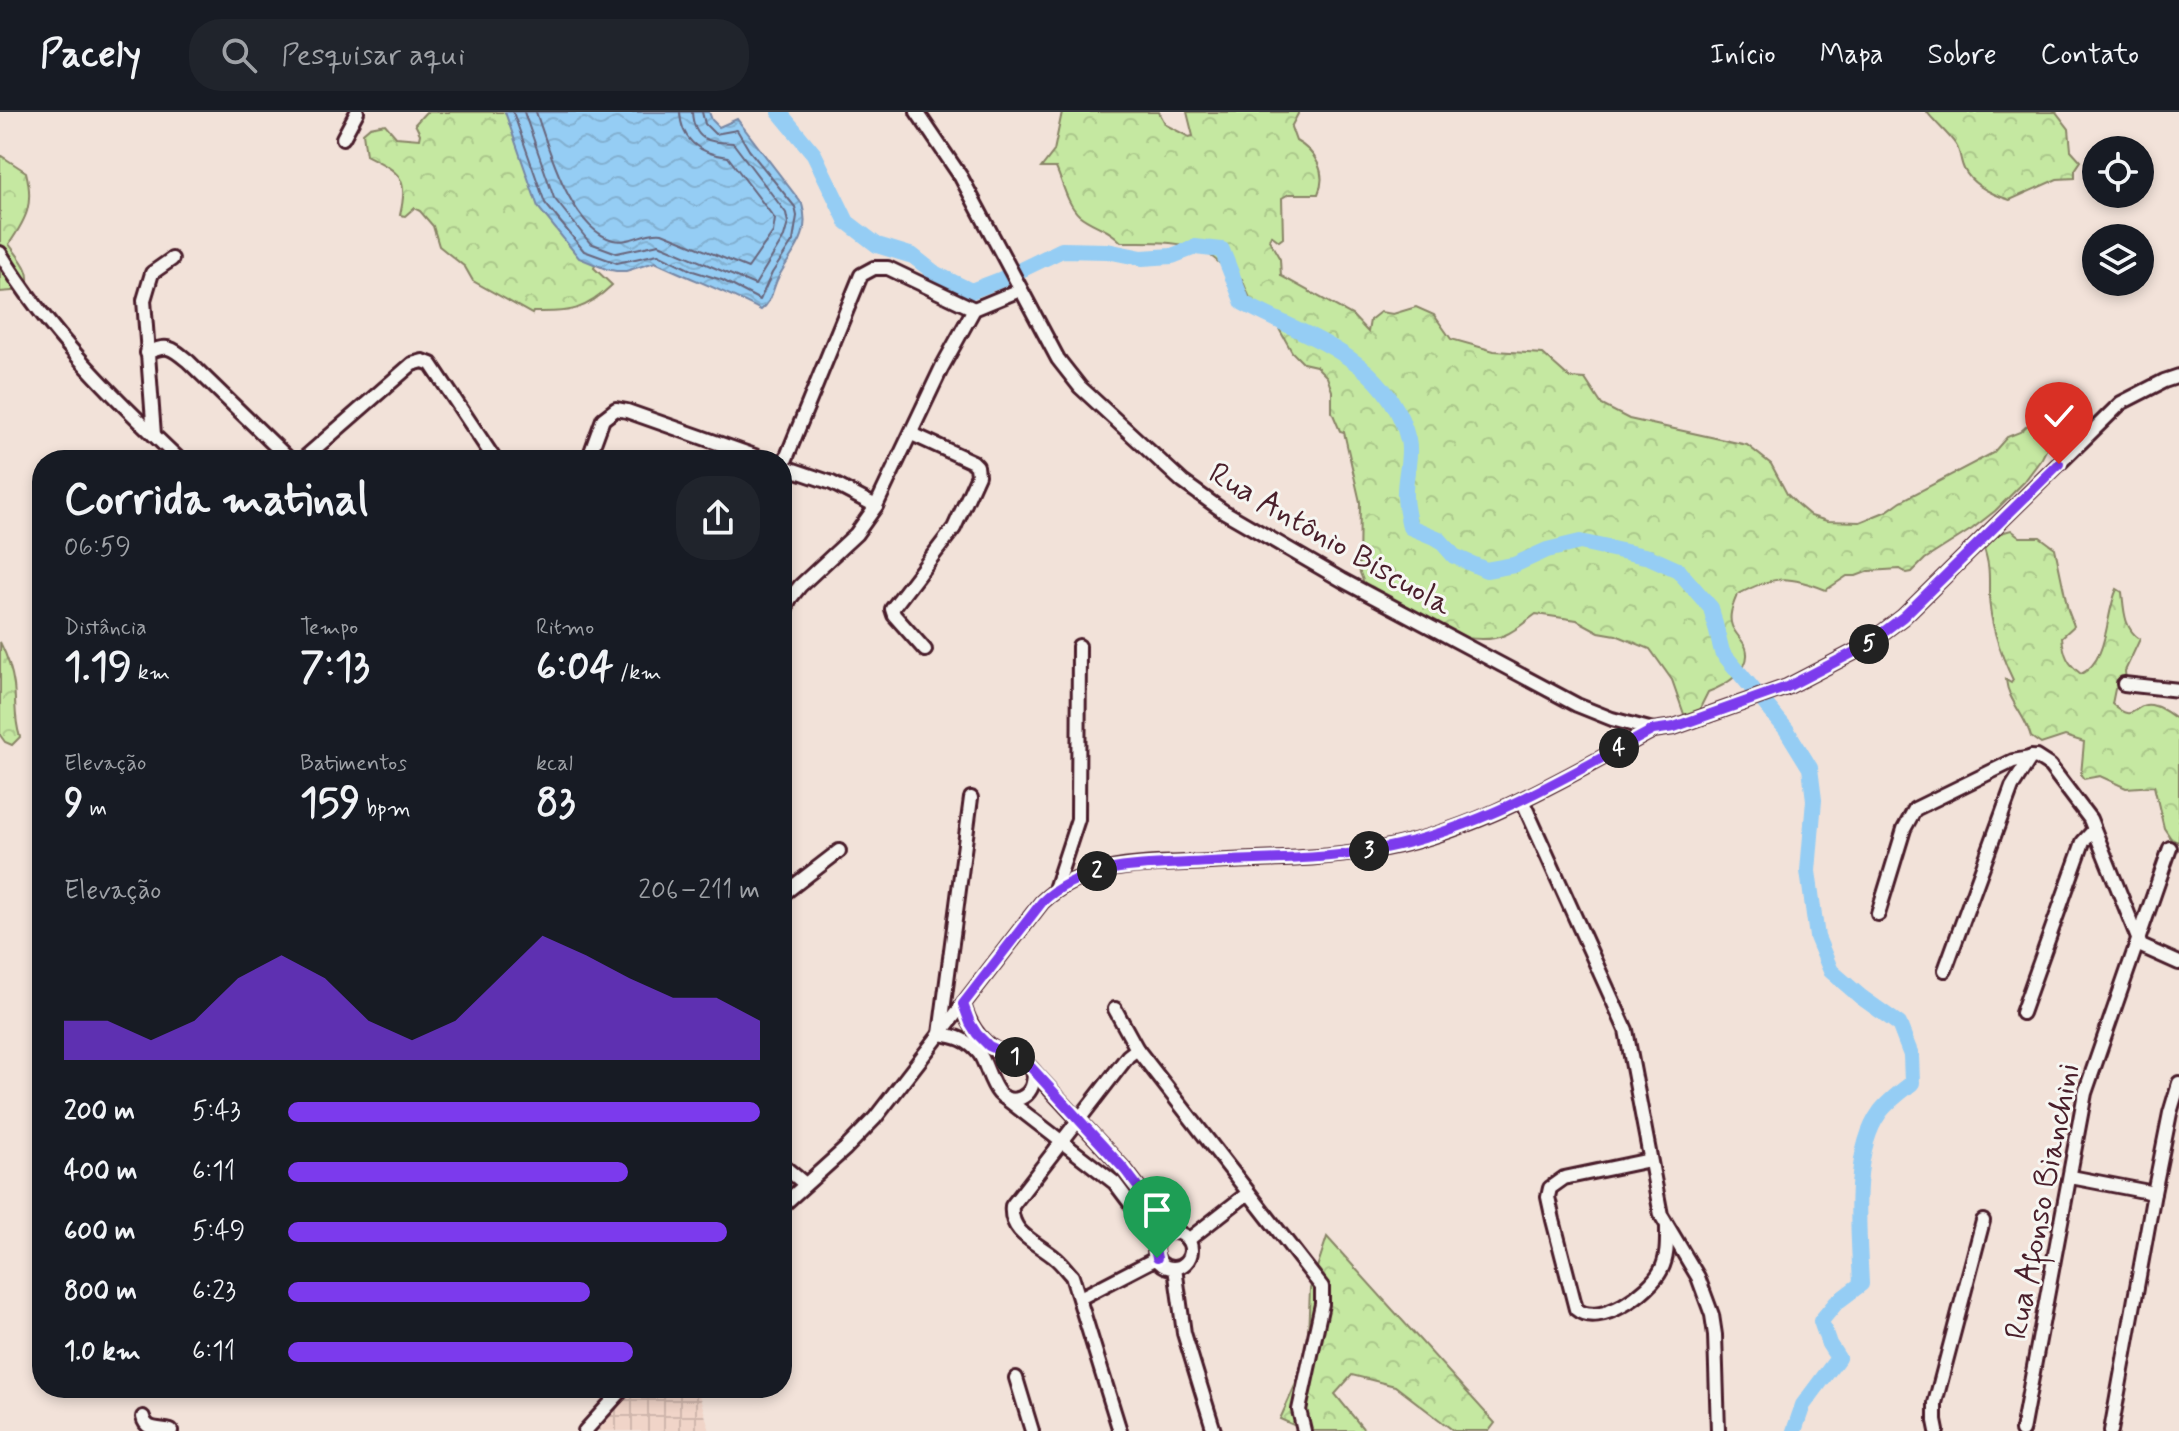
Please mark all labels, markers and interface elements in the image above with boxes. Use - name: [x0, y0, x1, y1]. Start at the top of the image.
- search box: [189, 19, 749, 91]
- text: Pacely: [40, 31, 141, 80]
- icon: search: [217, 33, 261, 77]
- text: Pesquisar aqui: [281, 36, 465, 75]
- text: Início: [1710, 37, 1776, 74]
- text: Mapa: [1820, 37, 1883, 74]
- text: Sobre: [1927, 37, 1997, 74]
- text: Contato: [2041, 37, 2139, 74]
- map controls: [2082, 136, 2154, 296]
- button: locate: [2082, 136, 2154, 208]
- button: layers: [2082, 224, 2154, 296]
- pin: [2025, 382, 2093, 464]
- icon: check: [2037, 394, 2081, 438]
- street label: Rua Antônio Biscuola: [1201, 453, 1460, 627]
- text: Corrida matinal: [64, 472, 368, 530]
- button: share: [676, 476, 760, 560]
- text: 06:59: [64, 531, 131, 565]
- text: Distância: [64, 614, 147, 642]
- text: Tempo: [300, 614, 358, 642]
- text: Ritmo: [536, 614, 594, 642]
- pin: 5: [1849, 624, 1889, 664]
- text: 5: [1862, 630, 1876, 658]
- text: 1.19: [64, 642, 132, 694]
- text: 7:13: [300, 642, 370, 694]
- text: 6:04: [536, 642, 614, 694]
- text: km: [132, 659, 170, 687]
- text: /km: [614, 659, 661, 687]
- pin: 4: [1599, 728, 1639, 768]
- text: 4: [1613, 734, 1625, 762]
- text: Elevação: [64, 750, 146, 778]
- text: Batimentos: [300, 750, 407, 778]
- text: kcal: [536, 750, 573, 778]
- text: 9: [64, 778, 84, 830]
- text: 159: [300, 778, 360, 830]
- text: 83: [536, 778, 575, 830]
- text: m: [84, 795, 107, 823]
- text: bpm: [360, 795, 411, 823]
- pin: 3: [1349, 831, 1389, 871]
- text: 3: [1364, 837, 1374, 865]
- pin: 2: [1077, 851, 1117, 891]
- text: 2: [1092, 857, 1102, 885]
- text: Elevação: [64, 874, 161, 908]
- text: 206–211 m: [638, 874, 760, 908]
- pin: 1: [995, 1037, 1035, 1077]
- text: 1: [1010, 1043, 1020, 1071]
- street label: Rua Afonso Bianchini: [1996, 1060, 2092, 1343]
- text: 200 m: [64, 1095, 135, 1129]
- text: 5:43: [192, 1095, 241, 1129]
- text: 400 m: [64, 1155, 137, 1189]
- text: 6:11: [192, 1155, 235, 1189]
- pin: [1123, 1176, 1191, 1258]
- icon: arrive: [1135, 1188, 1179, 1232]
- text: 600 m: [64, 1215, 136, 1249]
- text: 5:49: [192, 1215, 245, 1249]
- text: 800 m: [64, 1275, 137, 1309]
- text: 6:23: [192, 1275, 236, 1309]
- text: 1.0 km: [64, 1335, 141, 1369]
- text: 6:11: [192, 1335, 235, 1369]

